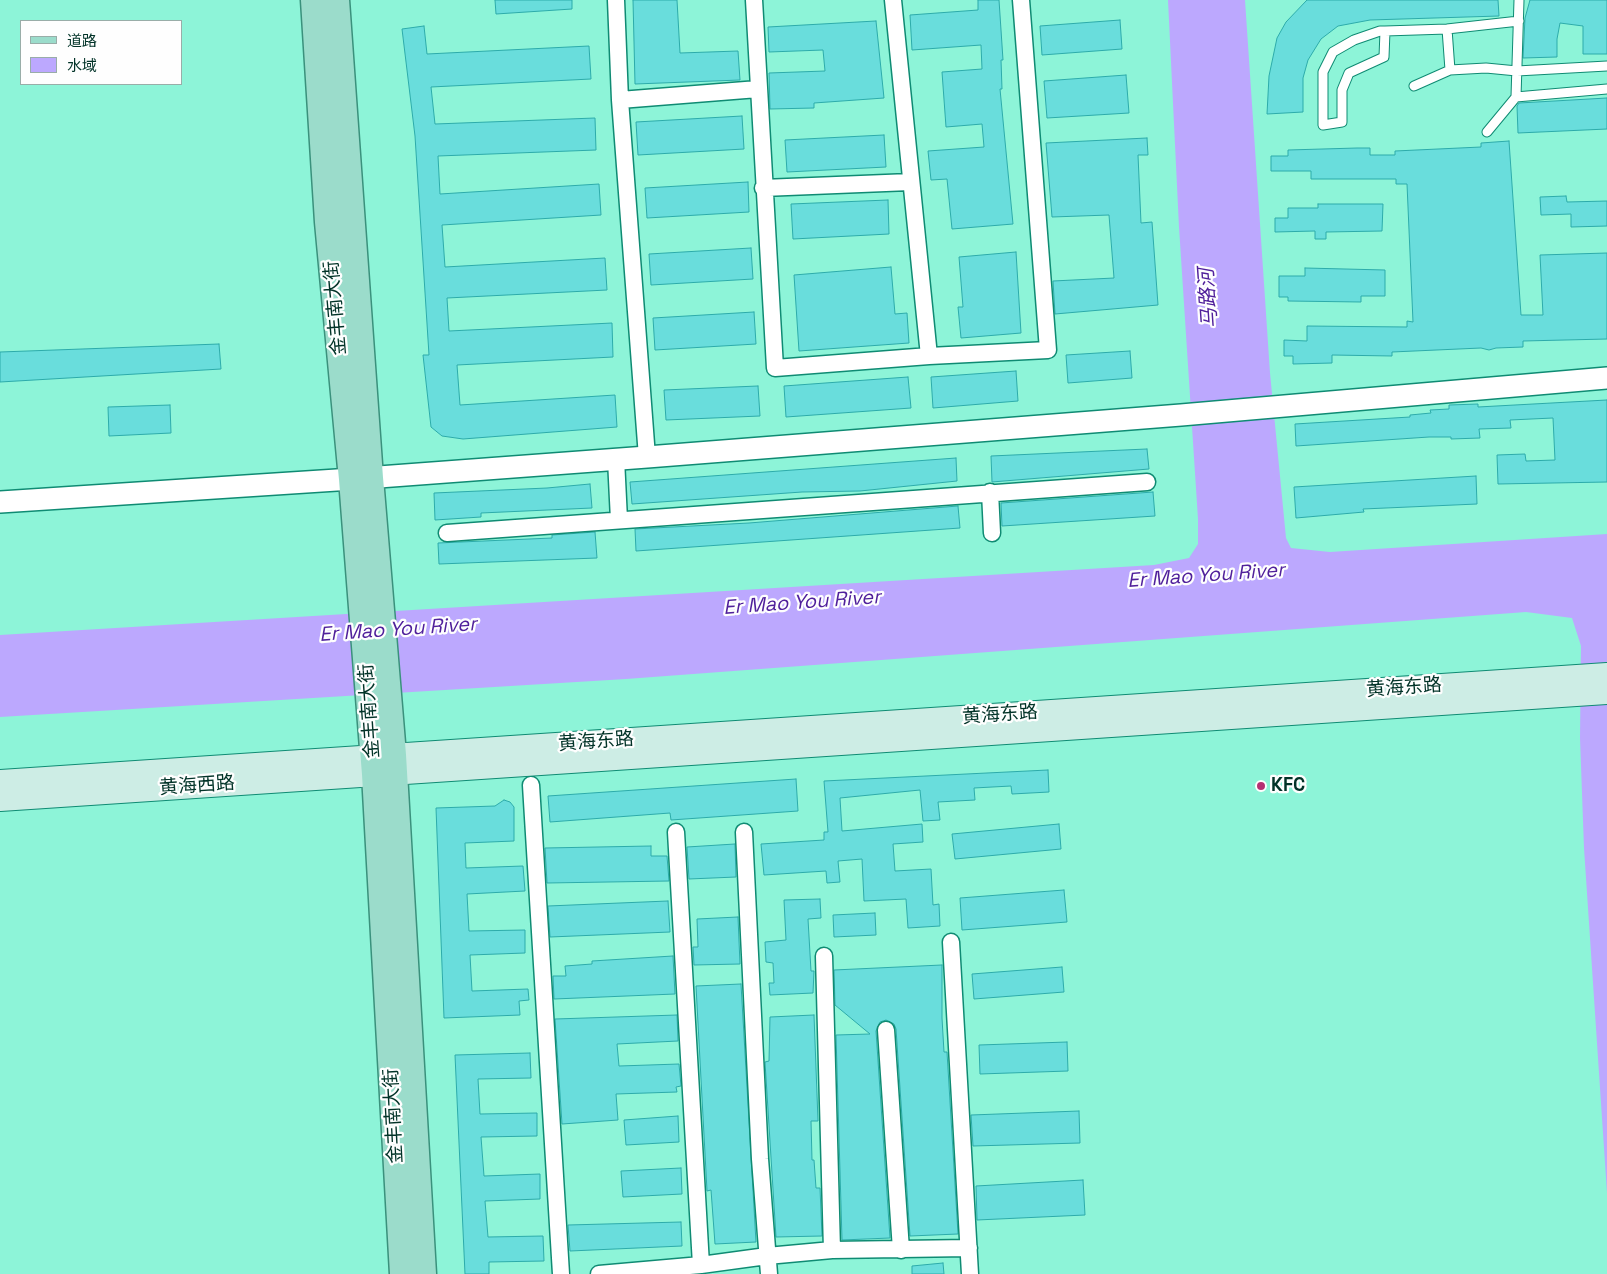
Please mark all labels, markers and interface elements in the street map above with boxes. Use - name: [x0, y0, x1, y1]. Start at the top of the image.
- legend: [20, 20, 182, 85]
- text: 道路: [67, 31, 97, 50]
- text: 水域: [67, 56, 97, 75]
- street label: 金丰南大街: [321, 260, 351, 356]
- water label: 马路河: [1195, 267, 1223, 329]
- water label: Er Mao You River: [1127, 559, 1285, 593]
- water label: Er Mao You River: [723, 586, 881, 620]
- water label: Er Mao You River: [319, 613, 477, 647]
- street label: 金丰南大街: [355, 663, 385, 759]
- street label: 黄海东路: [1365, 674, 1443, 702]
- street label: 黄海东路: [961, 701, 1039, 729]
- street label: 黄海东路: [557, 728, 635, 756]
- street label: 黄海西路: [158, 772, 236, 800]
- place label: KFC: [1271, 775, 1305, 797]
- marker: KFC: [1255, 780, 1267, 792]
- street label: 金丰南大街: [380, 1068, 408, 1164]

